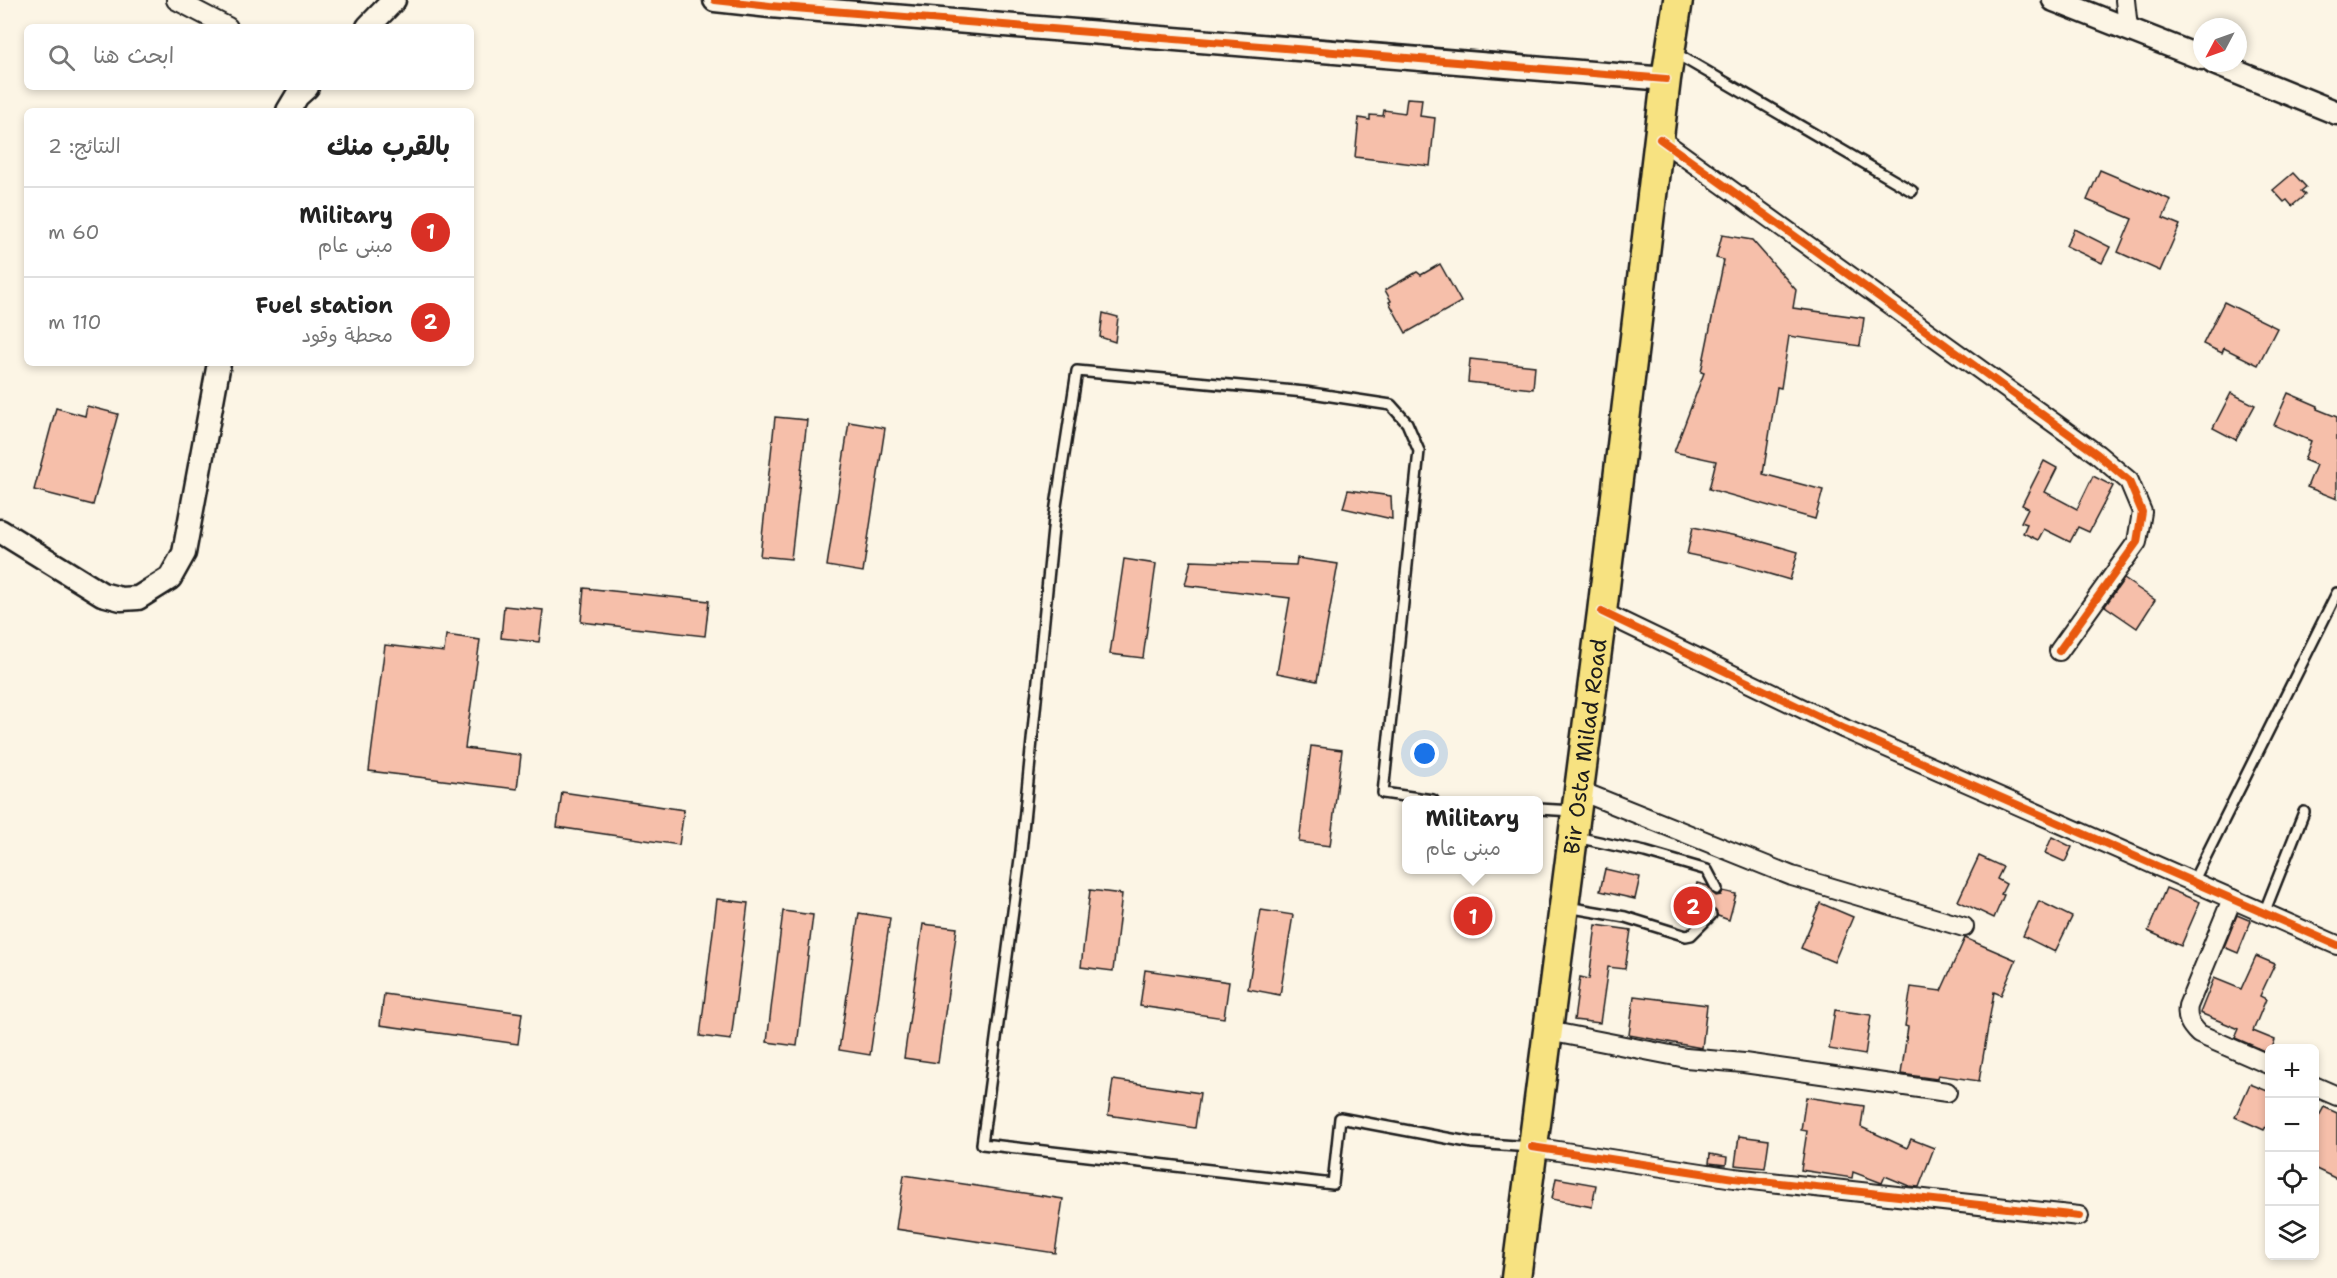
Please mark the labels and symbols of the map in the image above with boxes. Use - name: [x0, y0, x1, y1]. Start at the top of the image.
- north arrow: [2193, 18, 2247, 72]
- street label: Bir Osta Milad Road: [1557, 637, 1613, 856]
- your location: [1410, 739, 1439, 768]
- pin: 2: [1674, 884, 1712, 928]
- pin: 1: [1454, 894, 1492, 938]

